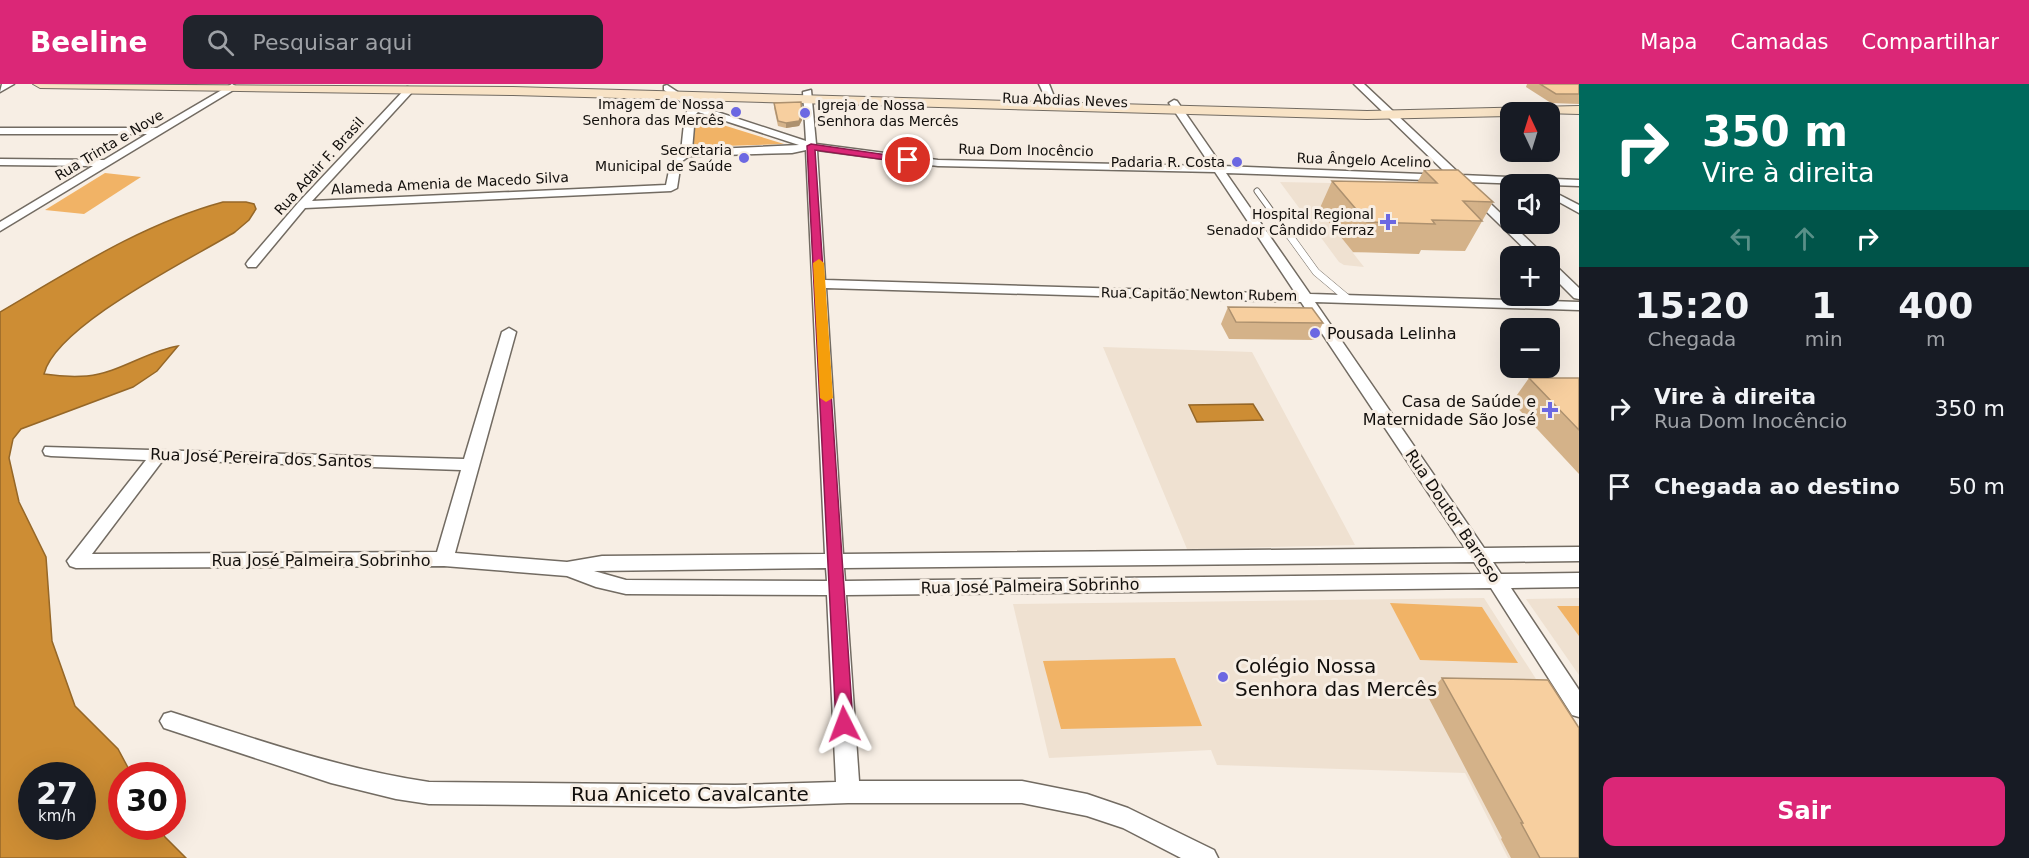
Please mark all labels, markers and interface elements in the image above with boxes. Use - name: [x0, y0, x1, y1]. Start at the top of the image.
- search box: [183, 15, 603, 69]
- text: Beeline: [30, 26, 147, 59]
- icon: search: [204, 26, 237, 59]
- text: Pesquisar aqui: [252, 30, 412, 55]
- text: Mapa: [1640, 30, 1697, 54]
- text: Camadas: [1730, 30, 1828, 54]
- text: Compartilhar: [1861, 30, 1999, 54]
- street label: Rua Abdias Neves: [1002, 90, 1128, 110]
- place label: Imagem de Nossa Senhora das Mercês: [582, 96, 724, 128]
- place label: Igreja de Nossa Senhora das Mercês: [817, 97, 959, 129]
- north arrow: [1500, 102, 1560, 162]
- map controls: [1500, 102, 1560, 378]
- marker: Imagem de Nossa Senhora das Mercês: [729, 105, 743, 119]
- street label: Rua Trinta e Nove: [52, 106, 166, 184]
- marker: Igreja de Nossa Senhora das Mercês: [798, 106, 812, 120]
- text: 350 m: [1702, 107, 1848, 156]
- icon: right: [1603, 108, 1681, 186]
- street label: Rua Adair F. Brasil: [271, 114, 367, 218]
- pin: [882, 134, 933, 185]
- street label: Rua Dom Inocêncio: [958, 141, 1094, 159]
- place label: Secretaria Municipal de Saúde: [595, 142, 732, 174]
- icon: arrive: [891, 143, 924, 176]
- street label: Rua Ângelo Acelino: [1296, 149, 1432, 170]
- marker: Secretaria Municipal de Saúde: [737, 151, 751, 165]
- place label: Padaria R. Costa: [1111, 154, 1225, 170]
- marker: Padaria R. Costa: [1230, 155, 1244, 169]
- text: Vire à direita: [1702, 157, 1875, 188]
- street label: Alameda Amenia de Macedo Silva: [331, 169, 569, 197]
- button: sound: [1500, 174, 1560, 234]
- place label: Hospital Regional Senador Cândido Ferraz: [1206, 206, 1374, 238]
- marker: Hospital Regional Senador Cândido Ferraz: [1379, 213, 1397, 231]
- icon: left: [1725, 222, 1758, 255]
- icon: ahead: [1788, 222, 1821, 255]
- icon: right: [1851, 222, 1884, 255]
- button: +: [1500, 246, 1560, 306]
- street label: Rua Capitão Newton Rubem: [1101, 284, 1297, 304]
- text: 15:20: [1635, 285, 1749, 326]
- text: 1: [1811, 285, 1836, 326]
- text: 400: [1898, 285, 1973, 326]
- button: −: [1500, 318, 1560, 378]
- place label: Pousada Lelinha: [1327, 324, 1457, 343]
- marker: Pousada Lelinha: [1308, 326, 1322, 340]
- text: Chegada: [1647, 327, 1736, 351]
- text: min: [1805, 327, 1843, 351]
- text: m: [1926, 327, 1946, 351]
- text: Vire à direita: [1654, 384, 1816, 409]
- place label: Casa de Saúde e Maternidade São José: [1363, 392, 1536, 429]
- icon: right: [1603, 392, 1636, 425]
- text: 350 m: [1935, 396, 2005, 421]
- marker: Casa de Saúde e Maternidade São José: [1541, 401, 1559, 419]
- text: Rua Dom Inocêncio: [1654, 409, 1847, 433]
- street label: Rua José Pereira dos Santos: [150, 445, 372, 471]
- street label: Rua Doutor Barroso: [1401, 446, 1505, 586]
- icon: arrive: [1603, 470, 1636, 503]
- text: Chegada ao destino: [1654, 474, 1900, 499]
- text: 50 m: [1949, 474, 2005, 499]
- street label: Rua José Palmeira Sobrinho: [212, 551, 430, 570]
- street label: Rua José Palmeira Sobrinho: [920, 575, 1140, 597]
- place label: Colégio Nossa Senhora das Mercês: [1235, 654, 1437, 701]
- marker: Colégio Nossa Senhora das Mercês: [1216, 670, 1230, 684]
- position arrow: [812, 692, 876, 756]
- speed limit sign: 30: [108, 762, 186, 840]
- text: 27: [36, 776, 78, 811]
- button: Sair: [1603, 777, 2005, 846]
- street label: Rua Aniceto Cavalcante: [571, 782, 809, 806]
- text: km/h: [38, 807, 76, 825]

